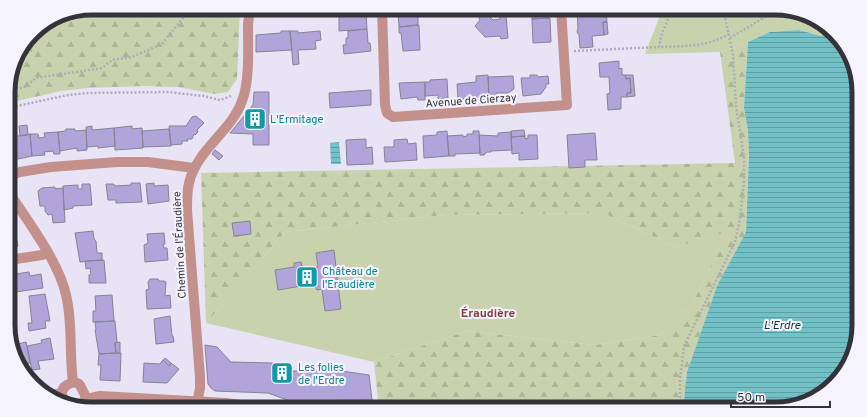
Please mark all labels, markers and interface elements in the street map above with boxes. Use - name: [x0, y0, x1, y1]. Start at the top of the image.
- street label: Avenue de Cierzay: [425, 91, 517, 111]
- building icon: L'Ermitage: [242, 106, 268, 132]
- place label: L'Ermitage: [270, 113, 324, 127]
- street label: Chemin de l'Éraudière: [169, 191, 190, 299]
- building icon: Château de l'Eraudière: [294, 264, 320, 290]
- place label: Château de l'Eraudière: [322, 265, 378, 292]
- district label: Éraudière: [461, 306, 515, 322]
- water label: L'Erdre: [764, 318, 801, 334]
- building icon: Les folies de l'Erdre: [269, 360, 295, 386]
- place label: Les folies de l'Erdre: [298, 361, 345, 388]
- scale bar: [731, 383, 830, 409]
- text: 50 m: [737, 390, 765, 406]

